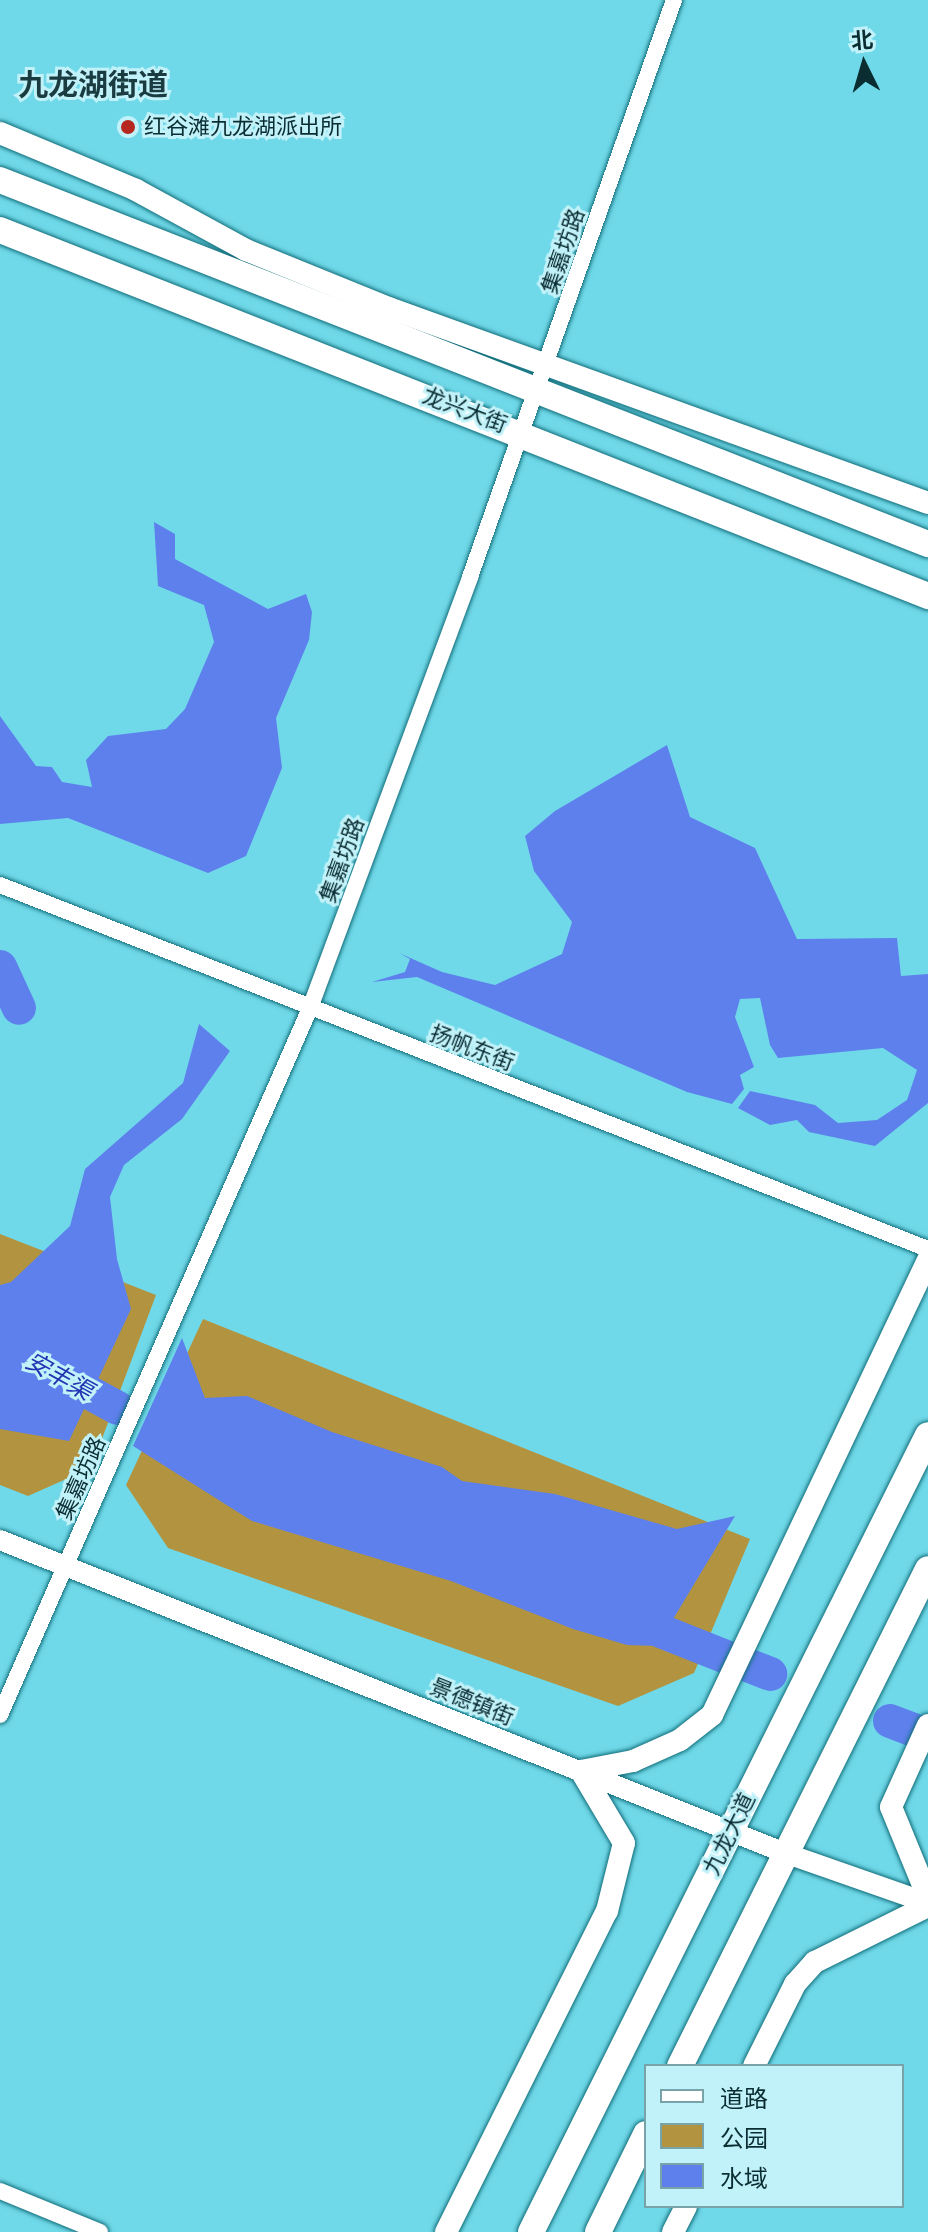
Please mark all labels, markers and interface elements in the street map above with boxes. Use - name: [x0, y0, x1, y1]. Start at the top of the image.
- north arrow: [824, 24, 904, 104]
- text: 北: [850, 25, 874, 55]
- district label: 九龙湖街道: [18, 66, 168, 102]
- place label: 红谷滩九龙湖派出所: [144, 114, 342, 140]
- marker: 红谷滩九龙湖派出所: [119, 118, 137, 136]
- street label: 集嘉坊路: [536, 205, 590, 297]
- street label: 龙兴大街: [419, 382, 511, 438]
- street label: 集嘉坊路: [315, 814, 369, 906]
- street label: 扬帆东街: [426, 1020, 518, 1076]
- water label: 安丰渠: [21, 1346, 97, 1406]
- street label: 集嘉坊路: [51, 1432, 111, 1524]
- street label: 景德镇街: [426, 1673, 518, 1731]
- street label: 九龙大道: [698, 1789, 760, 1879]
- legend: [644, 2064, 904, 2208]
- text: 道路: [720, 2083, 768, 2114]
- text: 公园: [720, 2123, 768, 2154]
- text: 水域: [720, 2163, 768, 2194]

